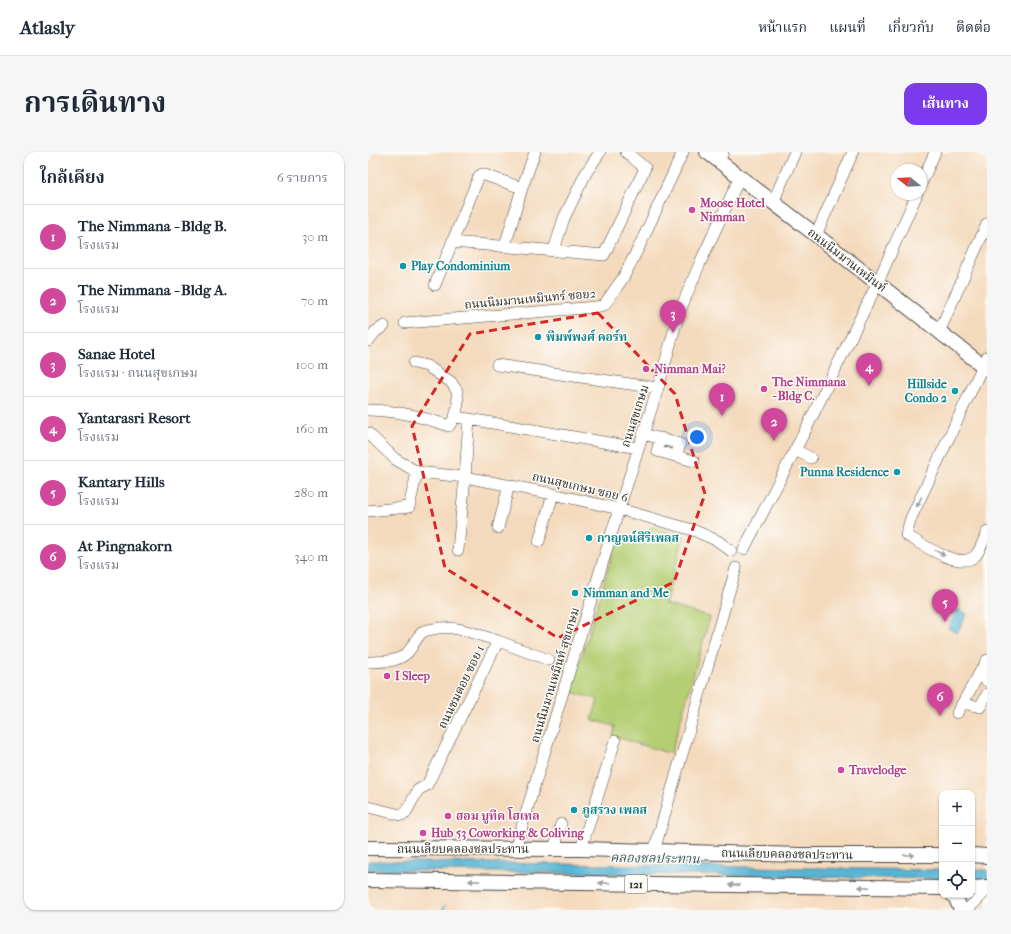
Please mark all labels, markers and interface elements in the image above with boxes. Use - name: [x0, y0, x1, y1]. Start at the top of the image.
- text: Atlasly: [20, 17, 75, 39]
- text: หน้าแรก: [758, 19, 807, 36]
- text: แผนที่: [829, 19, 866, 36]
- text: เกี่ยวกับ: [888, 19, 934, 36]
- text: ติดต่อ: [956, 19, 991, 36]
- button: เส้นทาง: [904, 83, 987, 125]
- text: การเดินทาง: [24, 86, 166, 119]
- north arrow: [891, 164, 927, 200]
- text: ใกล้เคียง: [40, 167, 105, 187]
- text: 6 รายการ: [277, 170, 328, 185]
- place label: Moose Hotel Nimman: [699, 196, 765, 224]
- marker: Moose Hotel Nimman: [687, 205, 697, 215]
- text: The Nimmana - Bldg B.: [78, 217, 227, 235]
- street label: ถนนนิมมานเหมินท์: [805, 225, 889, 295]
- text: 1: [51, 229, 55, 244]
- text: 30 m: [302, 229, 328, 244]
- text: โรงแรม: [78, 237, 119, 252]
- place label: Play Condominium: [411, 259, 511, 274]
- marker: Play Condominium: [398, 261, 408, 271]
- text: The Nimmana - Bldg A.: [78, 281, 227, 299]
- street label: ถนนนิมมานเหมินทร์ ซอย2: [464, 286, 596, 312]
- text: 2: [50, 293, 56, 308]
- text: 70 m: [301, 293, 328, 308]
- pin: 3: [660, 300, 686, 333]
- text: โรงแรม: [78, 301, 119, 316]
- place label: พิมพ์พงศ์ คอร์ท: [546, 329, 627, 344]
- marker: พิมพ์พงศ์ คอร์ท: [533, 332, 543, 342]
- text: Sanae Hotel: [78, 345, 155, 363]
- pin: 4: [856, 353, 882, 386]
- text: 3: [50, 357, 56, 372]
- text: 100 m: [295, 357, 328, 372]
- place label: Nimman Mai?: [654, 362, 726, 376]
- marker: Nimman Mai?: [641, 364, 651, 374]
- text: โรงแรม · ถนนสุขเกษม: [78, 365, 198, 380]
- place label: The Nimmana - Bldg C.: [771, 375, 847, 404]
- place label: Hillside Condo 2: [905, 377, 948, 405]
- street label: ถนนสุขเกษม: [618, 383, 653, 449]
- pin: 1: [709, 383, 735, 416]
- marker: The Nimmana - Bldg C.: [759, 384, 769, 394]
- marker: Hillside Condo 2: [950, 386, 960, 396]
- pin: 2: [761, 408, 787, 441]
- text: Yantarasri Resort: [78, 409, 191, 427]
- text: 4: [49, 421, 57, 436]
- text: 160 m: [296, 421, 328, 436]
- your location: [687, 427, 707, 447]
- text: โรงแรม: [78, 429, 119, 444]
- place label: Punna Residence: [800, 465, 889, 479]
- marker: Punna Residence: [892, 467, 902, 477]
- street label: ถนนสุขเกษม ซอย 6: [530, 469, 630, 506]
- text: Kantary Hills: [78, 473, 165, 491]
- text: 5: [50, 485, 56, 500]
- text: 280 m: [294, 485, 328, 500]
- text: โรงแรม: [78, 493, 119, 508]
- one-way arrow: [916, 497, 922, 508]
- place label: กาญจน์ศิริเพลส: [597, 530, 679, 545]
- marker: กาญจน์ศิริเพลส: [584, 533, 594, 543]
- text: At Pingnakorn: [78, 537, 172, 555]
- text: 6: [49, 549, 57, 564]
- text: 340 m: [294, 549, 328, 564]
- one-way arrow: [934, 550, 946, 557]
- text: โรงแรม: [78, 557, 119, 572]
- place label: Nimman and Me: [583, 586, 669, 600]
- marker: Nimman and Me: [570, 588, 580, 598]
- pin: 5: [932, 589, 958, 622]
- street label: ถนนนิมมานเหมินท์-สุขเกษม: [528, 606, 583, 745]
- street label: ถนนชมดอย ซอย 1: [435, 643, 487, 731]
- place label: I Sleep: [395, 669, 431, 684]
- marker: I Sleep: [382, 671, 392, 681]
- pin: 6: [927, 683, 953, 716]
- place label: Travelodge: [848, 763, 907, 778]
- marker: Travelodge: [836, 765, 846, 775]
- map controls: [939, 790, 975, 898]
- button: +: [939, 790, 975, 826]
- place label: ภูสรวง เพลส: [582, 803, 648, 818]
- marker: ภูสรวง เพลส: [569, 805, 579, 815]
- place label: ฮอม บูทิค โฮเทล: [456, 807, 540, 824]
- marker: ฮอม บูทิค โฮเทล: [443, 811, 453, 821]
- place label: Hub 53 Coworking & Coliving: [431, 826, 585, 841]
- button: −: [939, 826, 975, 862]
- marker: Hub 53 Coworking & Coliving: [418, 828, 428, 838]
- street label: ถนนเลียบคลองชลประทาน: [397, 842, 529, 856]
- street label: ถนนเลียบคลองชลประทาน: [721, 846, 853, 862]
- water label: คลองชลประทาน: [610, 850, 700, 866]
- one-way arrow: [903, 852, 916, 858]
- button: locate: [939, 862, 975, 898]
- road number: 121: [625, 875, 647, 893]
- one-way arrow: [467, 878, 480, 884]
- one-way arrow: [597, 880, 610, 886]
- one-way arrow: [727, 882, 740, 888]
- one-way arrow: [858, 883, 870, 890]

